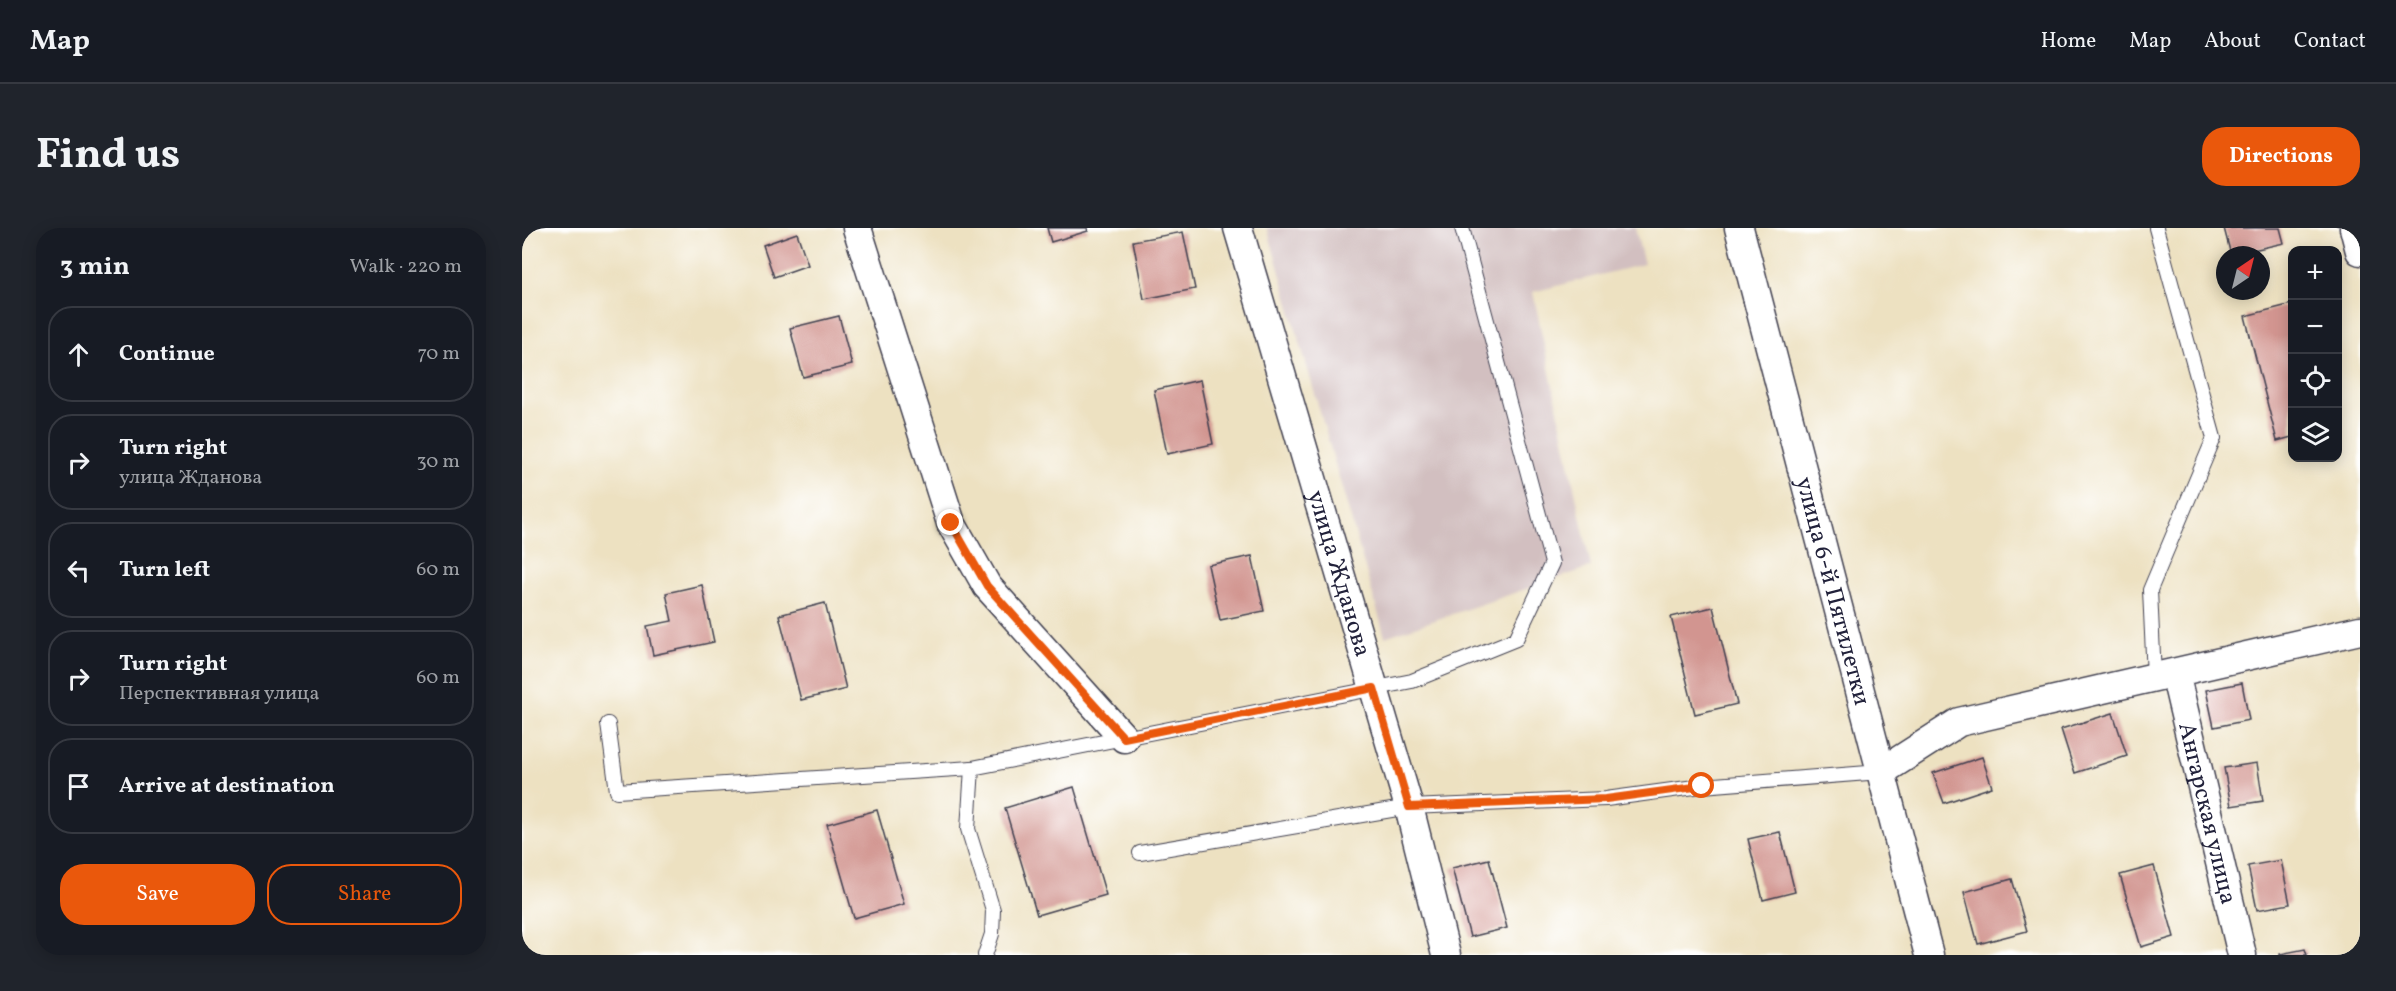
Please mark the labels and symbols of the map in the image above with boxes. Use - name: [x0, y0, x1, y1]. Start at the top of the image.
- north arrow: [2216, 246, 2270, 300]
- street label: улица 6-й Пятилетки: [1786, 473, 1878, 709]
- street label: улица Жданова: [1297, 487, 1379, 661]
- route end: [937, 509, 963, 535]
- street label: Ангарская улица: [2168, 719, 2244, 908]
- route start: [1688, 772, 1714, 798]

